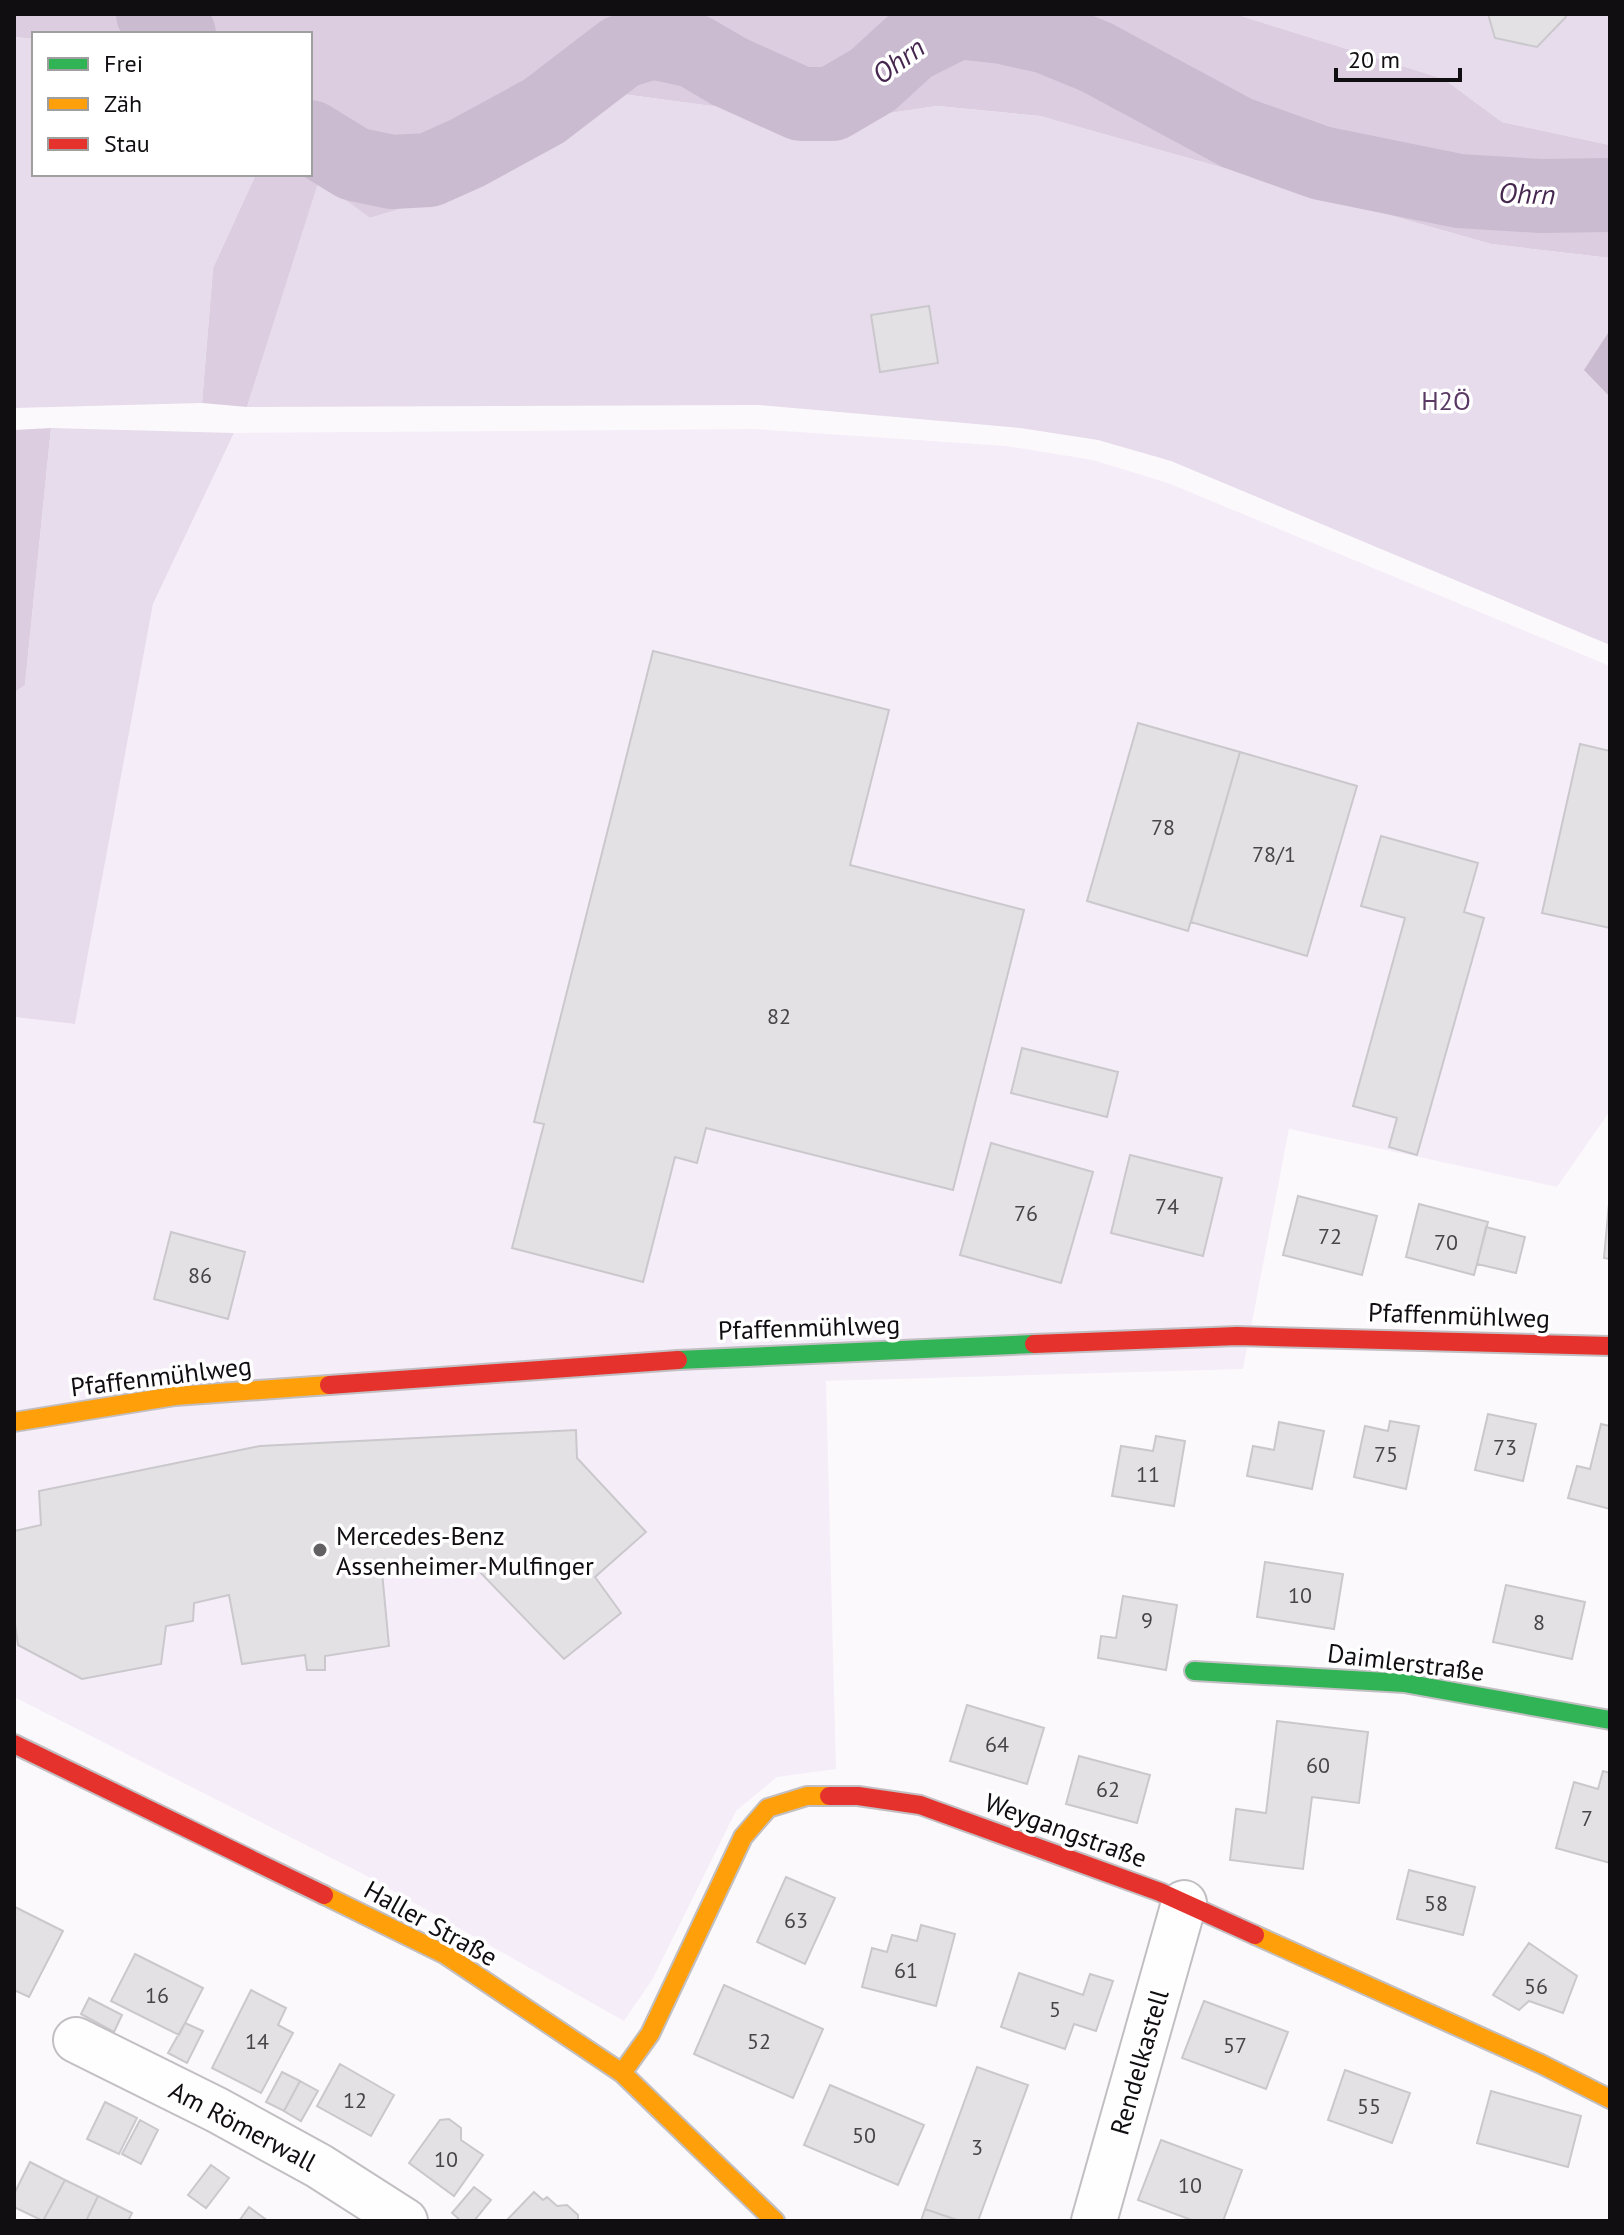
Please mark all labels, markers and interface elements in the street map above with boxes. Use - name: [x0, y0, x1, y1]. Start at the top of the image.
- water label: Ohrn: [864, 28, 932, 92]
- legend: [32, 32, 312, 176]
- scale bar: [1336, 32, 1460, 82]
- text: 20 m: [1348, 44, 1400, 75]
- text: Frei: [104, 48, 143, 79]
- text: Zäh: [104, 88, 142, 119]
- text: Stau: [104, 128, 150, 159]
- water label: Ohrn: [1498, 174, 1556, 212]
- park label: H2Ö: [1421, 384, 1471, 417]
- house number: 78: [1151, 813, 1175, 841]
- house number: 78/1: [1252, 840, 1296, 868]
- house number: 82: [767, 1002, 791, 1030]
- house number: 74: [1155, 1192, 1179, 1220]
- house number: 76: [1014, 1199, 1038, 1227]
- house number: 72: [1318, 1222, 1342, 1250]
- house number: 70: [1434, 1228, 1458, 1256]
- house number: 86: [188, 1261, 212, 1289]
- street label: Pfaffenmühlweg: [1367, 1295, 1551, 1335]
- street label: Pfaffenmühlweg: [717, 1307, 901, 1347]
- street label: Pfaffenmühlweg: [69, 1349, 253, 1403]
- house number: 73: [1493, 1433, 1517, 1461]
- house number: 75: [1374, 1440, 1398, 1468]
- house number: 11: [1136, 1460, 1160, 1488]
- place label: Mercedes-Benz Assenheimer-Mulfinger: [336, 1519, 594, 1582]
- marker: Mercedes-Benz Assenheimer-Mulfinger: [311, 1541, 329, 1559]
- house number: 10: [1288, 1581, 1312, 1609]
- house number: 9: [1141, 1606, 1153, 1634]
- house number: 8: [1533, 1608, 1545, 1636]
- street label: Daimlerstraße: [1326, 1636, 1486, 1688]
- house number: 64: [985, 1730, 1009, 1758]
- house number: 60: [1306, 1751, 1330, 1779]
- house number: 62: [1096, 1775, 1120, 1803]
- street label: Weygangstraße: [980, 1785, 1152, 1875]
- house number: 7: [1581, 1804, 1593, 1832]
- street label: Haller Straße: [358, 1873, 504, 1973]
- house number: 58: [1424, 1889, 1448, 1917]
- house number: 63: [784, 1906, 808, 1934]
- house number: 61: [894, 1956, 918, 1984]
- house number: 56: [1524, 1972, 1548, 2000]
- house number: 16: [145, 1981, 169, 2009]
- street label: Rendelkastell: [1103, 1985, 1176, 2138]
- house number: 5: [1049, 1995, 1061, 2023]
- house number: 14: [245, 2027, 269, 2055]
- house number: 52: [747, 2027, 771, 2055]
- house number: 57: [1223, 2031, 1247, 2059]
- street label: Am Römerwall: [164, 2073, 323, 2179]
- house number: 12: [343, 2086, 367, 2114]
- house number: 55: [1357, 2092, 1381, 2120]
- house number: 50: [852, 2121, 876, 2149]
- house number: 3: [971, 2133, 983, 2161]
- house number: 10: [434, 2145, 458, 2173]
- house number: 10: [1178, 2171, 1202, 2199]

